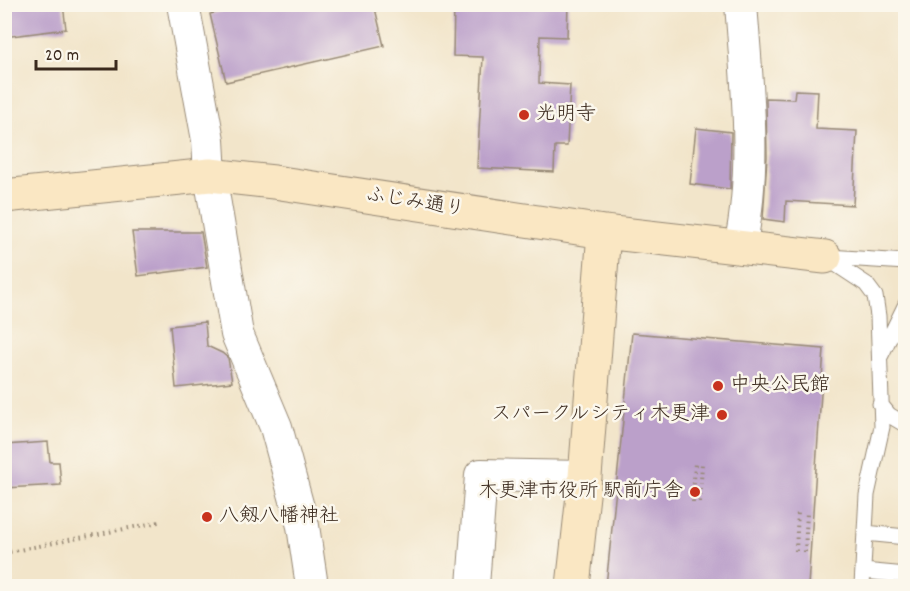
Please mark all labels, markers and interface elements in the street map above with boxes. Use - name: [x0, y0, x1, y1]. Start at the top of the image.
- scale bar: [36, 33, 116, 71]
- text: 20 m: [45, 44, 79, 69]
- place label: 光明寺: [536, 101, 596, 129]
- marker: 光明寺: [517, 108, 531, 122]
- street label: ふじみ通り: [363, 181, 467, 225]
- place label: 中央公民館: [730, 372, 830, 400]
- marker: 中央公民館: [711, 379, 725, 393]
- place label: スパークルシティ木更津: [491, 401, 710, 429]
- marker: スパークルシティ木更津: [715, 408, 729, 422]
- place label: 木更津市役所 駅前庁舎: [478, 478, 683, 506]
- marker: 木更津市役所 駅前庁舎: [688, 485, 702, 499]
- place label: 八剱八幡神社: [219, 503, 339, 531]
- marker: 八剱八幡神社: [200, 510, 214, 524]

